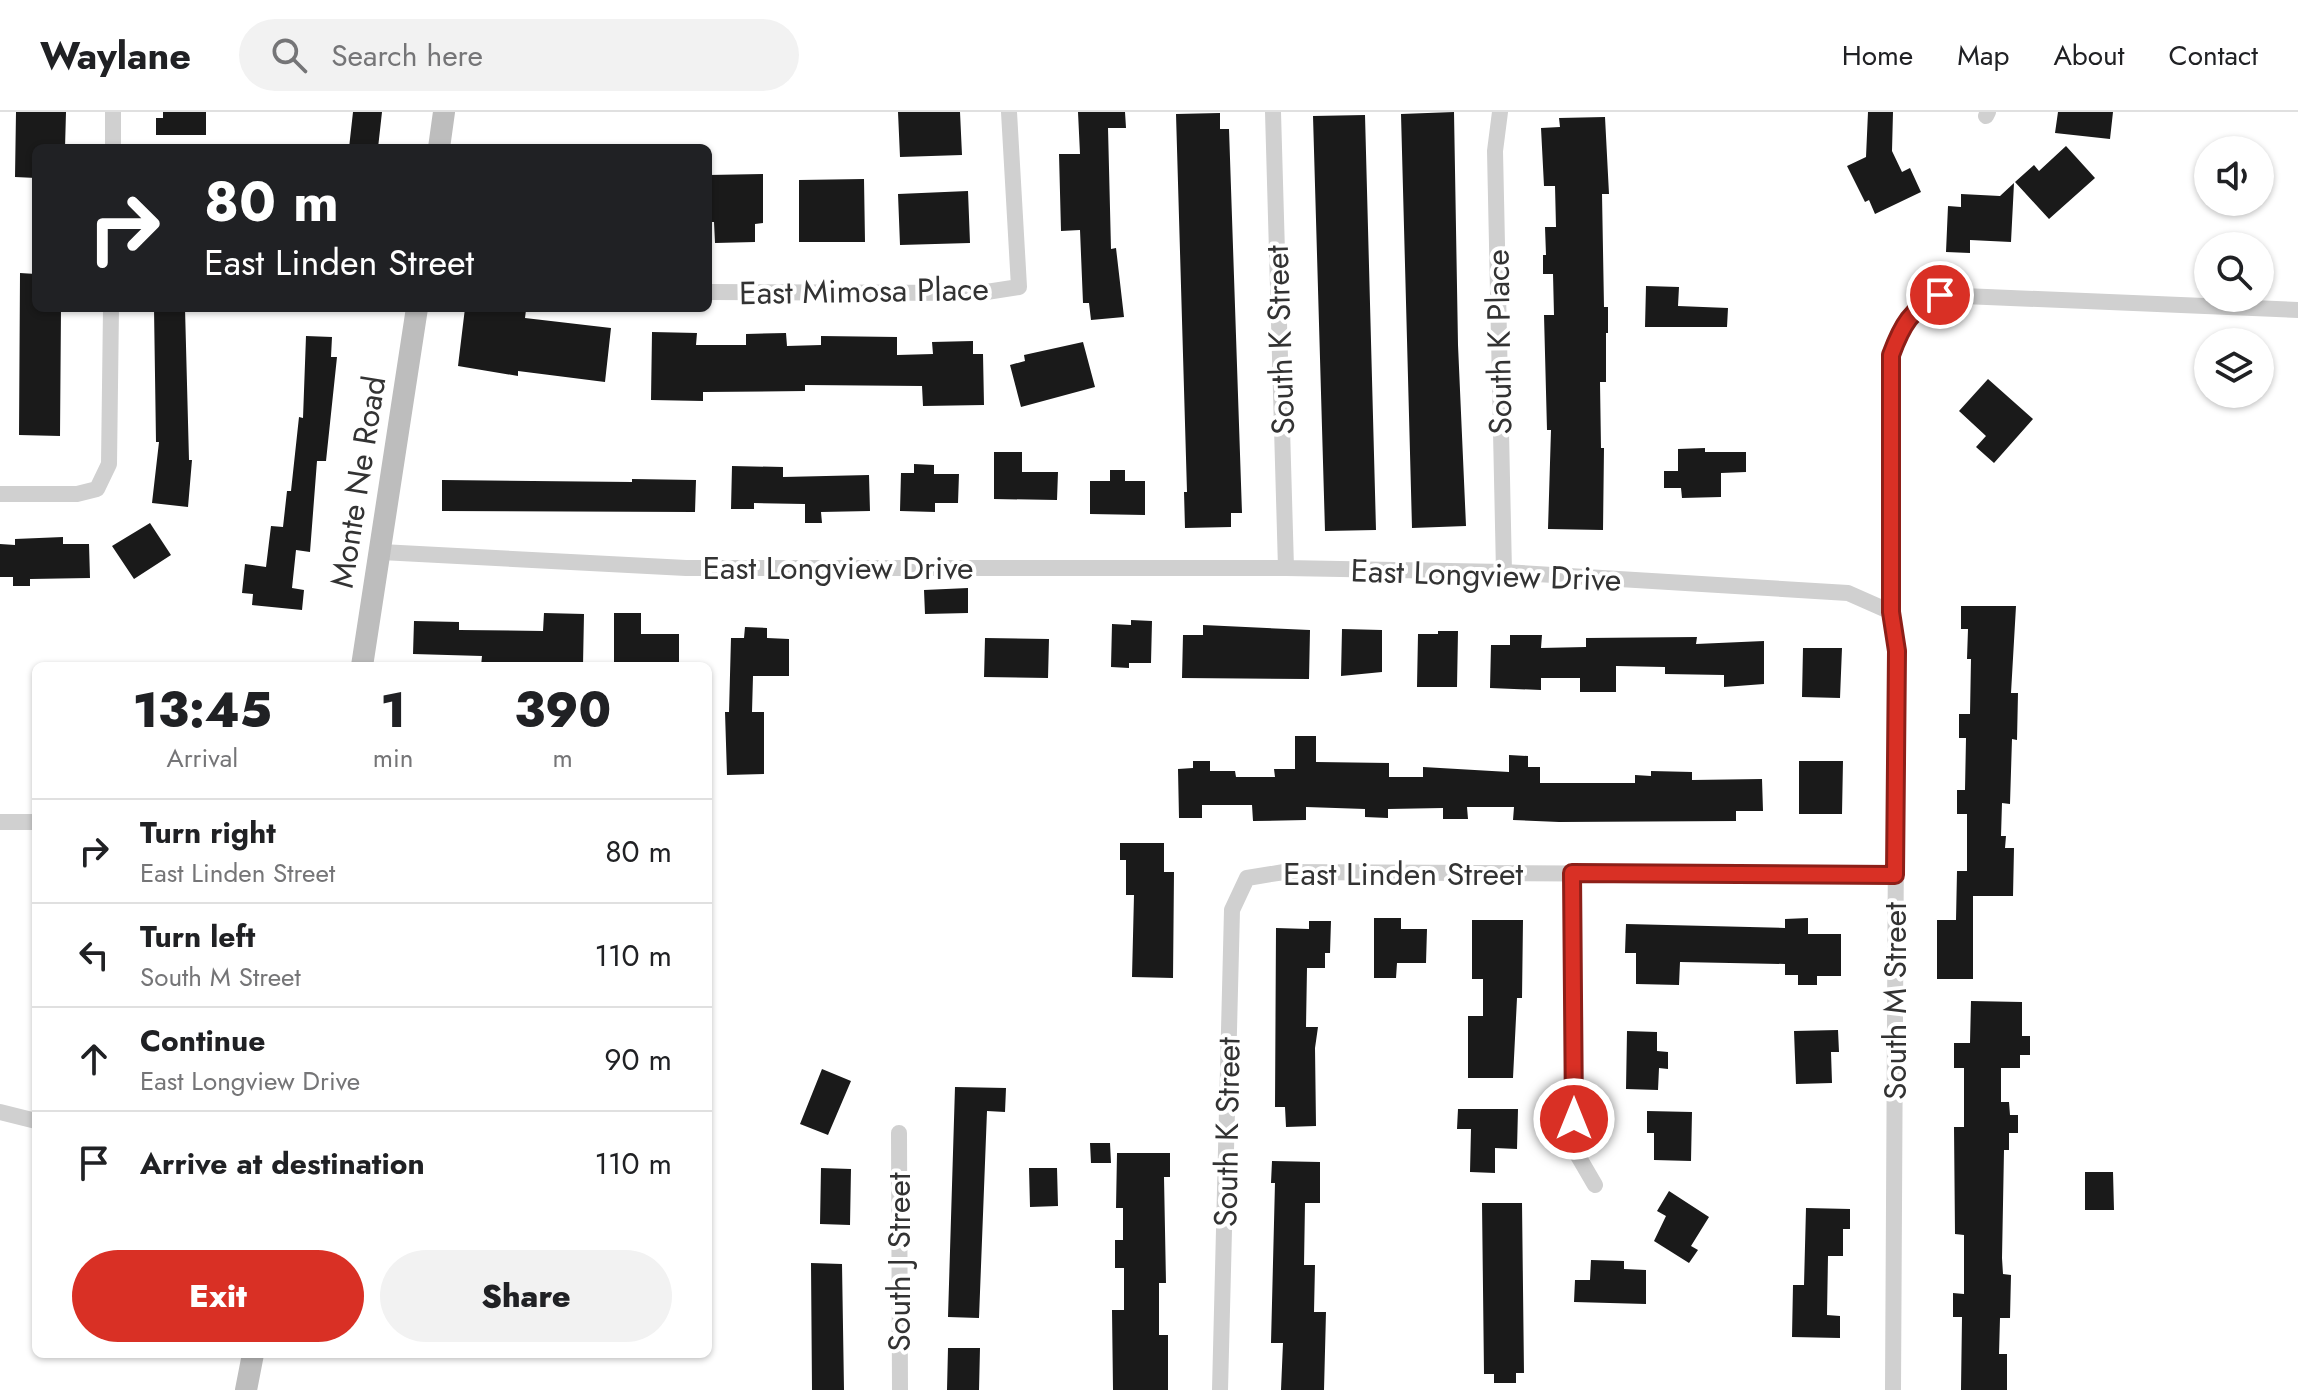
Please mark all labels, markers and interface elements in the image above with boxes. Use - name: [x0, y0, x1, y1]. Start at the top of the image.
- search box: [239, 19, 799, 91]
- text: Waylane: [40, 28, 191, 83]
- icon: search: [267, 33, 311, 77]
- text: Search here: [331, 34, 483, 77]
- text: Home: [1842, 35, 1913, 76]
- text: Map: [1957, 35, 2009, 76]
- text: About: [2053, 35, 2125, 76]
- text: Contact: [2169, 35, 2258, 76]
- map controls: [2194, 136, 2274, 408]
- button: sound: [2194, 136, 2274, 216]
- text: 80 m: [204, 161, 339, 242]
- icon: right: [72, 176, 176, 280]
- button: search: [2194, 232, 2274, 312]
- text: East Linden Street: [204, 236, 474, 288]
- street label: South K Street: [1254, 244, 1306, 436]
- street label: South K Place: [1474, 249, 1524, 435]
- pin: [1906, 261, 1974, 329]
- street label: East Mimosa Place: [739, 266, 989, 316]
- icon: arrive: [1918, 273, 1962, 317]
- button: layers: [2194, 328, 2274, 408]
- street label: Monte Ne Road: [319, 373, 397, 591]
- street label: East Longview Drive: [703, 545, 973, 591]
- street label: East Longview Drive: [1350, 547, 1622, 603]
- text: 13:45: [133, 676, 272, 745]
- text: 1: [380, 676, 406, 745]
- text: 390: [514, 676, 611, 745]
- text: Arrival: [167, 739, 238, 777]
- text: min: [373, 739, 413, 777]
- text: m: [553, 739, 573, 777]
- text: Turn right: [140, 811, 276, 854]
- icon: right: [72, 829, 116, 873]
- text: 80 m: [605, 830, 672, 873]
- street label: East Linden Street: [1283, 851, 1523, 897]
- text: East Linden Street: [140, 854, 335, 892]
- street label: South M Street: [1872, 902, 1918, 1100]
- text: Turn left: [140, 915, 255, 958]
- icon: left: [72, 933, 116, 977]
- text: 110 m: [595, 934, 672, 977]
- text: South M Street: [140, 958, 301, 996]
- text: Continue: [140, 1019, 266, 1062]
- street label: South K Street: [1202, 1036, 1252, 1227]
- icon: ahead: [72, 1037, 116, 1081]
- text: 90 m: [604, 1038, 672, 1081]
- text: East Longview Drive: [140, 1062, 360, 1100]
- position arrow: [1532, 1077, 1616, 1161]
- icon: arrive: [72, 1141, 116, 1185]
- text: Arrive at destination: [140, 1142, 425, 1185]
- text: 110 m: [595, 1142, 672, 1185]
- street label: South J Street: [876, 1172, 922, 1352]
- button: Exit: [72, 1250, 364, 1342]
- button: Share: [380, 1250, 672, 1342]

